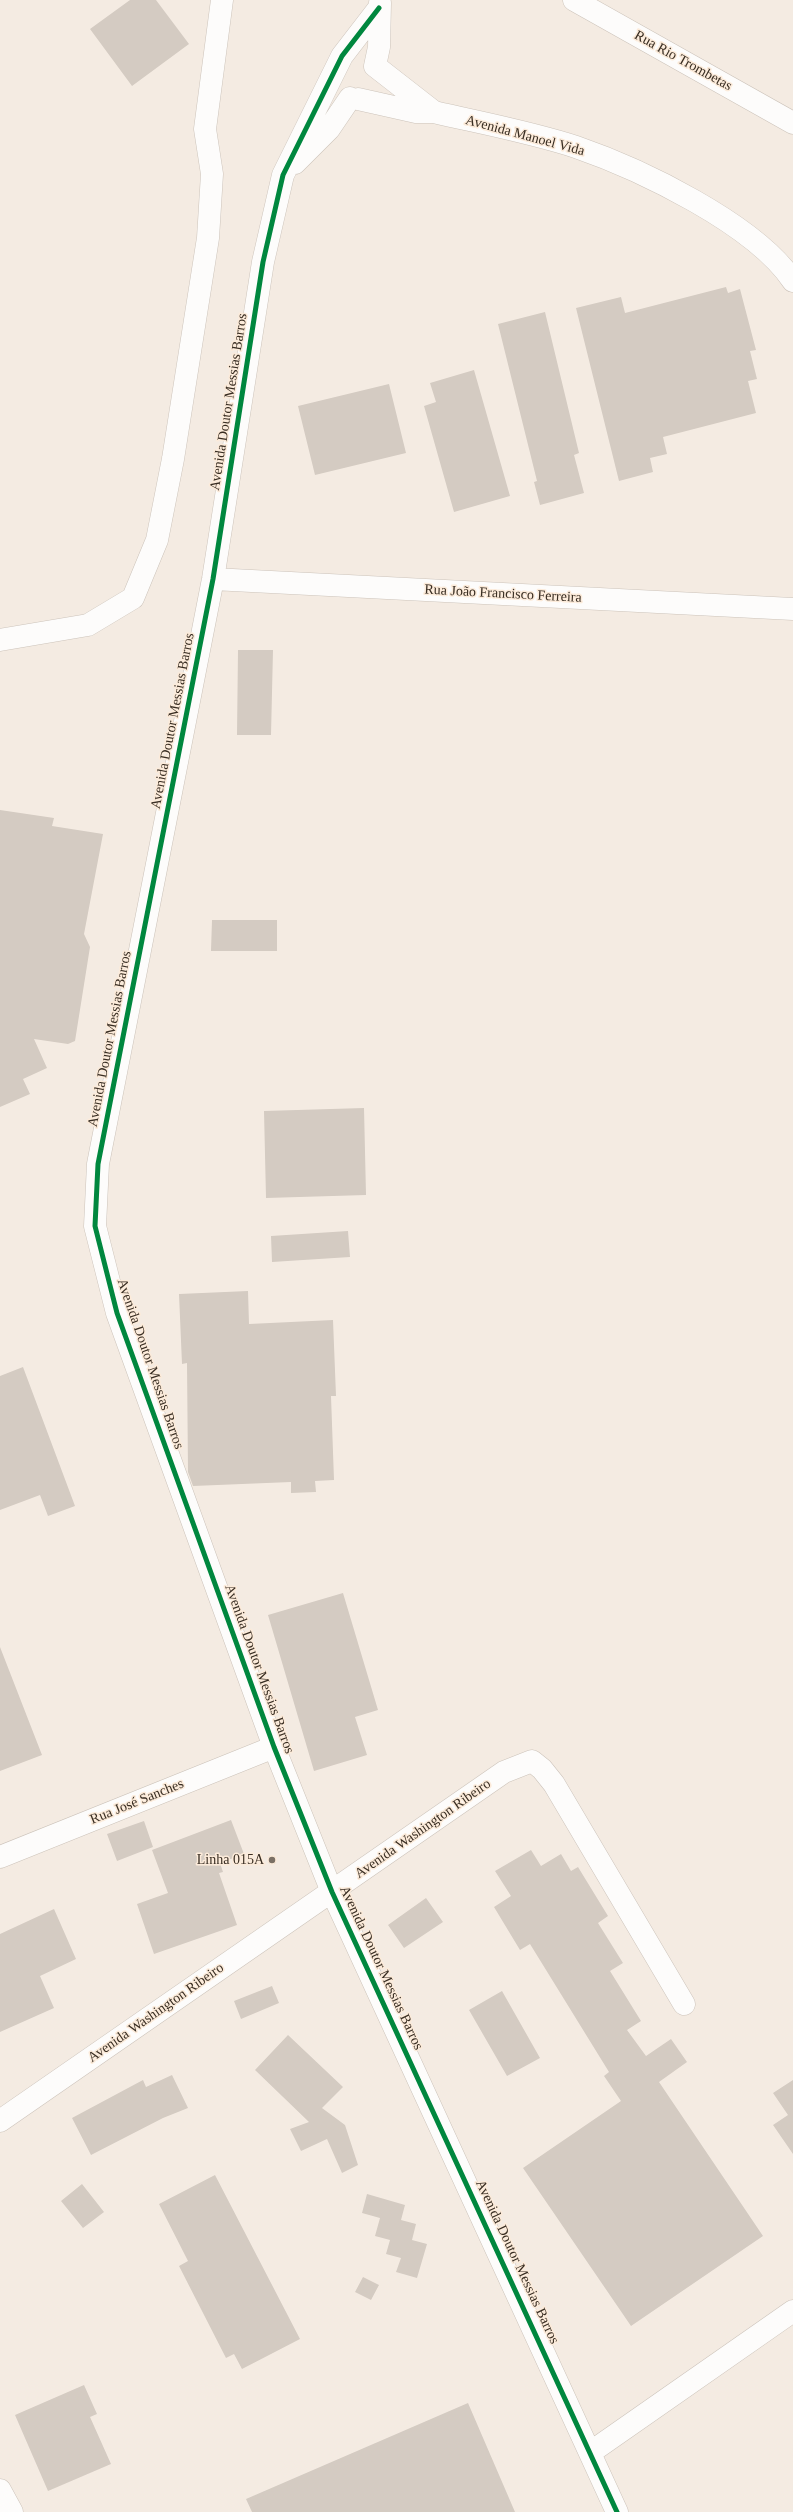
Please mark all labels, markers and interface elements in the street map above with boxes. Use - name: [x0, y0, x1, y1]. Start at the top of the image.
- street label: Rua Rio Trombetas: [631, 27, 735, 95]
- street label: Avenida Manoel Vida: [464, 112, 586, 160]
- street label: Avenida Doutor Messias Barros: [207, 312, 251, 492]
- street label: Rua João Francisco Ferreira: [424, 581, 582, 607]
- street label: Avenida Doutor Messias Barros: [148, 632, 198, 810]
- street label: Avenida Doutor Messias Barros: [85, 950, 135, 1128]
- street label: Avenida Doutor Messias Barros: [113, 1277, 187, 1451]
- street label: Avenida Doutor Messias Barros: [220, 1582, 298, 1756]
- street label: Rua José Sanches: [88, 1776, 186, 1828]
- street label: Avenida Washington Ribeiro: [352, 1776, 494, 1882]
- place label: Linha 015A: [197, 1852, 264, 1868]
- marker: Linha 015A: [267, 1855, 277, 1865]
- street label: Avenida Doutor Messias Barros: [336, 1883, 426, 2053]
- street label: Avenida Washington Ribeiro: [85, 1960, 227, 2066]
- street label: Avenida Doutor Messias Barros: [472, 2177, 562, 2347]

